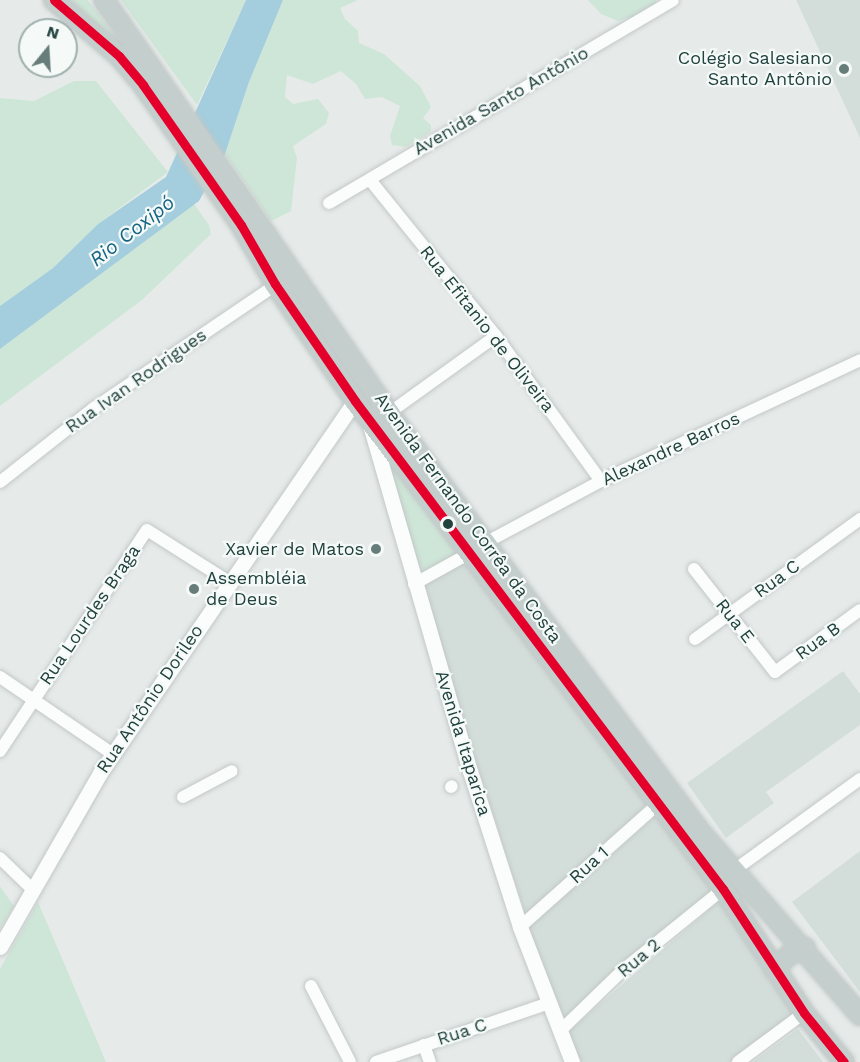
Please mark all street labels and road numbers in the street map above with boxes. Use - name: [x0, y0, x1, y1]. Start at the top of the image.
- street label: Avenida Santo Antônio: [409, 42, 593, 160]
- street label: Rua Efitanio de Oliveira: [415, 241, 559, 417]
- street label: Rua Ivan Rodrigues: [61, 324, 211, 438]
- street label: Avenida Fernando Corrêa da Costa: [370, 388, 566, 648]
- street label: Alexandre Barros: [599, 408, 743, 490]
- street label: Rua Lourdes Braga: [35, 541, 145, 689]
- street label: Rua C: [750, 555, 804, 603]
- street label: Rua E: [711, 594, 759, 648]
- street label: Rua B: [791, 617, 845, 665]
- street label: Rua Antônio Dorileo: [92, 620, 208, 778]
- street label: Avenida Itaparica: [431, 667, 495, 819]
- street label: Rua 1: [565, 842, 613, 888]
- street label: Rua 2: [613, 934, 665, 982]
- street label: Rua C: [434, 1014, 490, 1050]

